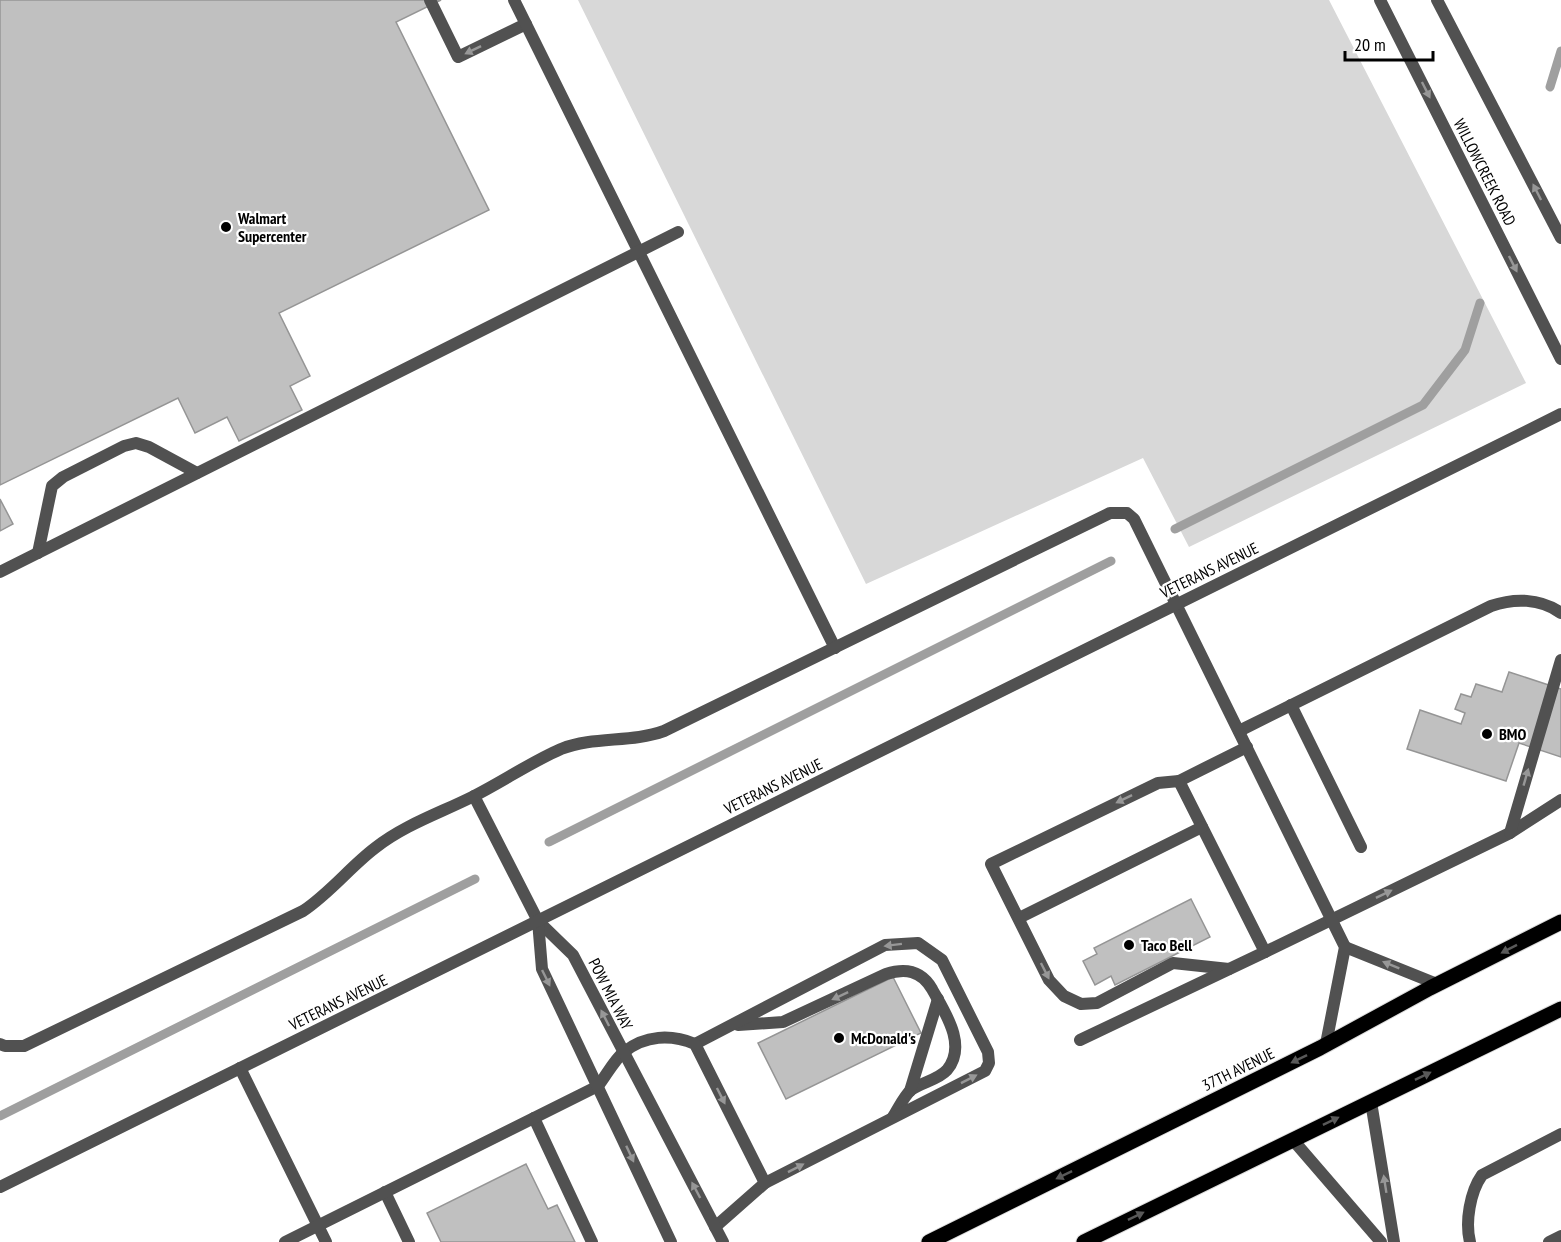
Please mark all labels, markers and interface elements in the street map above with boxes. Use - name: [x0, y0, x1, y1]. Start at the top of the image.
- scale bar: [1345, 24, 1434, 62]
- text: 20 m: [1354, 33, 1386, 56]
- one-way arrow: [465, 45, 482, 54]
- one-way arrow: [1421, 81, 1430, 98]
- street label: WILLOWCREEK ROAD: [1450, 115, 1520, 229]
- one-way arrow: [1532, 184, 1542, 201]
- place label: Walmart Supercenter: [237, 208, 307, 246]
- marker: Walmart Supercenter: [219, 220, 233, 234]
- one-way arrow: [1508, 256, 1518, 273]
- street label: VETERANS AVENUE: [1156, 538, 1261, 603]
- place label: BMO: [1499, 724, 1526, 744]
- marker: BMO: [1480, 727, 1494, 741]
- street label: VETERANS AVENUE: [720, 754, 825, 819]
- one-way arrow: [1522, 768, 1531, 786]
- one-way arrow: [1116, 795, 1133, 804]
- one-way arrow: [1376, 889, 1393, 899]
- place label: Taco Bell: [1141, 935, 1192, 955]
- marker: Taco Bell: [1122, 938, 1136, 952]
- one-way arrow: [883, 941, 902, 950]
- one-way arrow: [1500, 944, 1517, 953]
- street label: POW MIA WAY: [584, 955, 638, 1034]
- one-way arrow: [1382, 960, 1400, 970]
- one-way arrow: [1040, 962, 1049, 979]
- street label: VETERANS AVENUE: [285, 970, 390, 1035]
- one-way arrow: [542, 970, 551, 987]
- one-way arrow: [831, 991, 848, 1000]
- one-way arrow: [600, 1009, 610, 1026]
- place label: McDonald's: [851, 1028, 916, 1048]
- marker: McDonald's: [832, 1031, 846, 1045]
- street label: 37TH AVENUE: [1199, 1043, 1278, 1095]
- one-way arrow: [1290, 1054, 1307, 1063]
- one-way arrow: [1415, 1071, 1432, 1081]
- one-way arrow: [961, 1074, 978, 1083]
- one-way arrow: [717, 1088, 726, 1105]
- one-way arrow: [1322, 1117, 1339, 1126]
- one-way arrow: [625, 1146, 634, 1163]
- one-way arrow: [787, 1163, 804, 1172]
- one-way arrow: [1055, 1170, 1072, 1180]
- one-way arrow: [1380, 1175, 1389, 1194]
- one-way arrow: [691, 1182, 701, 1199]
- one-way arrow: [1128, 1212, 1145, 1221]

